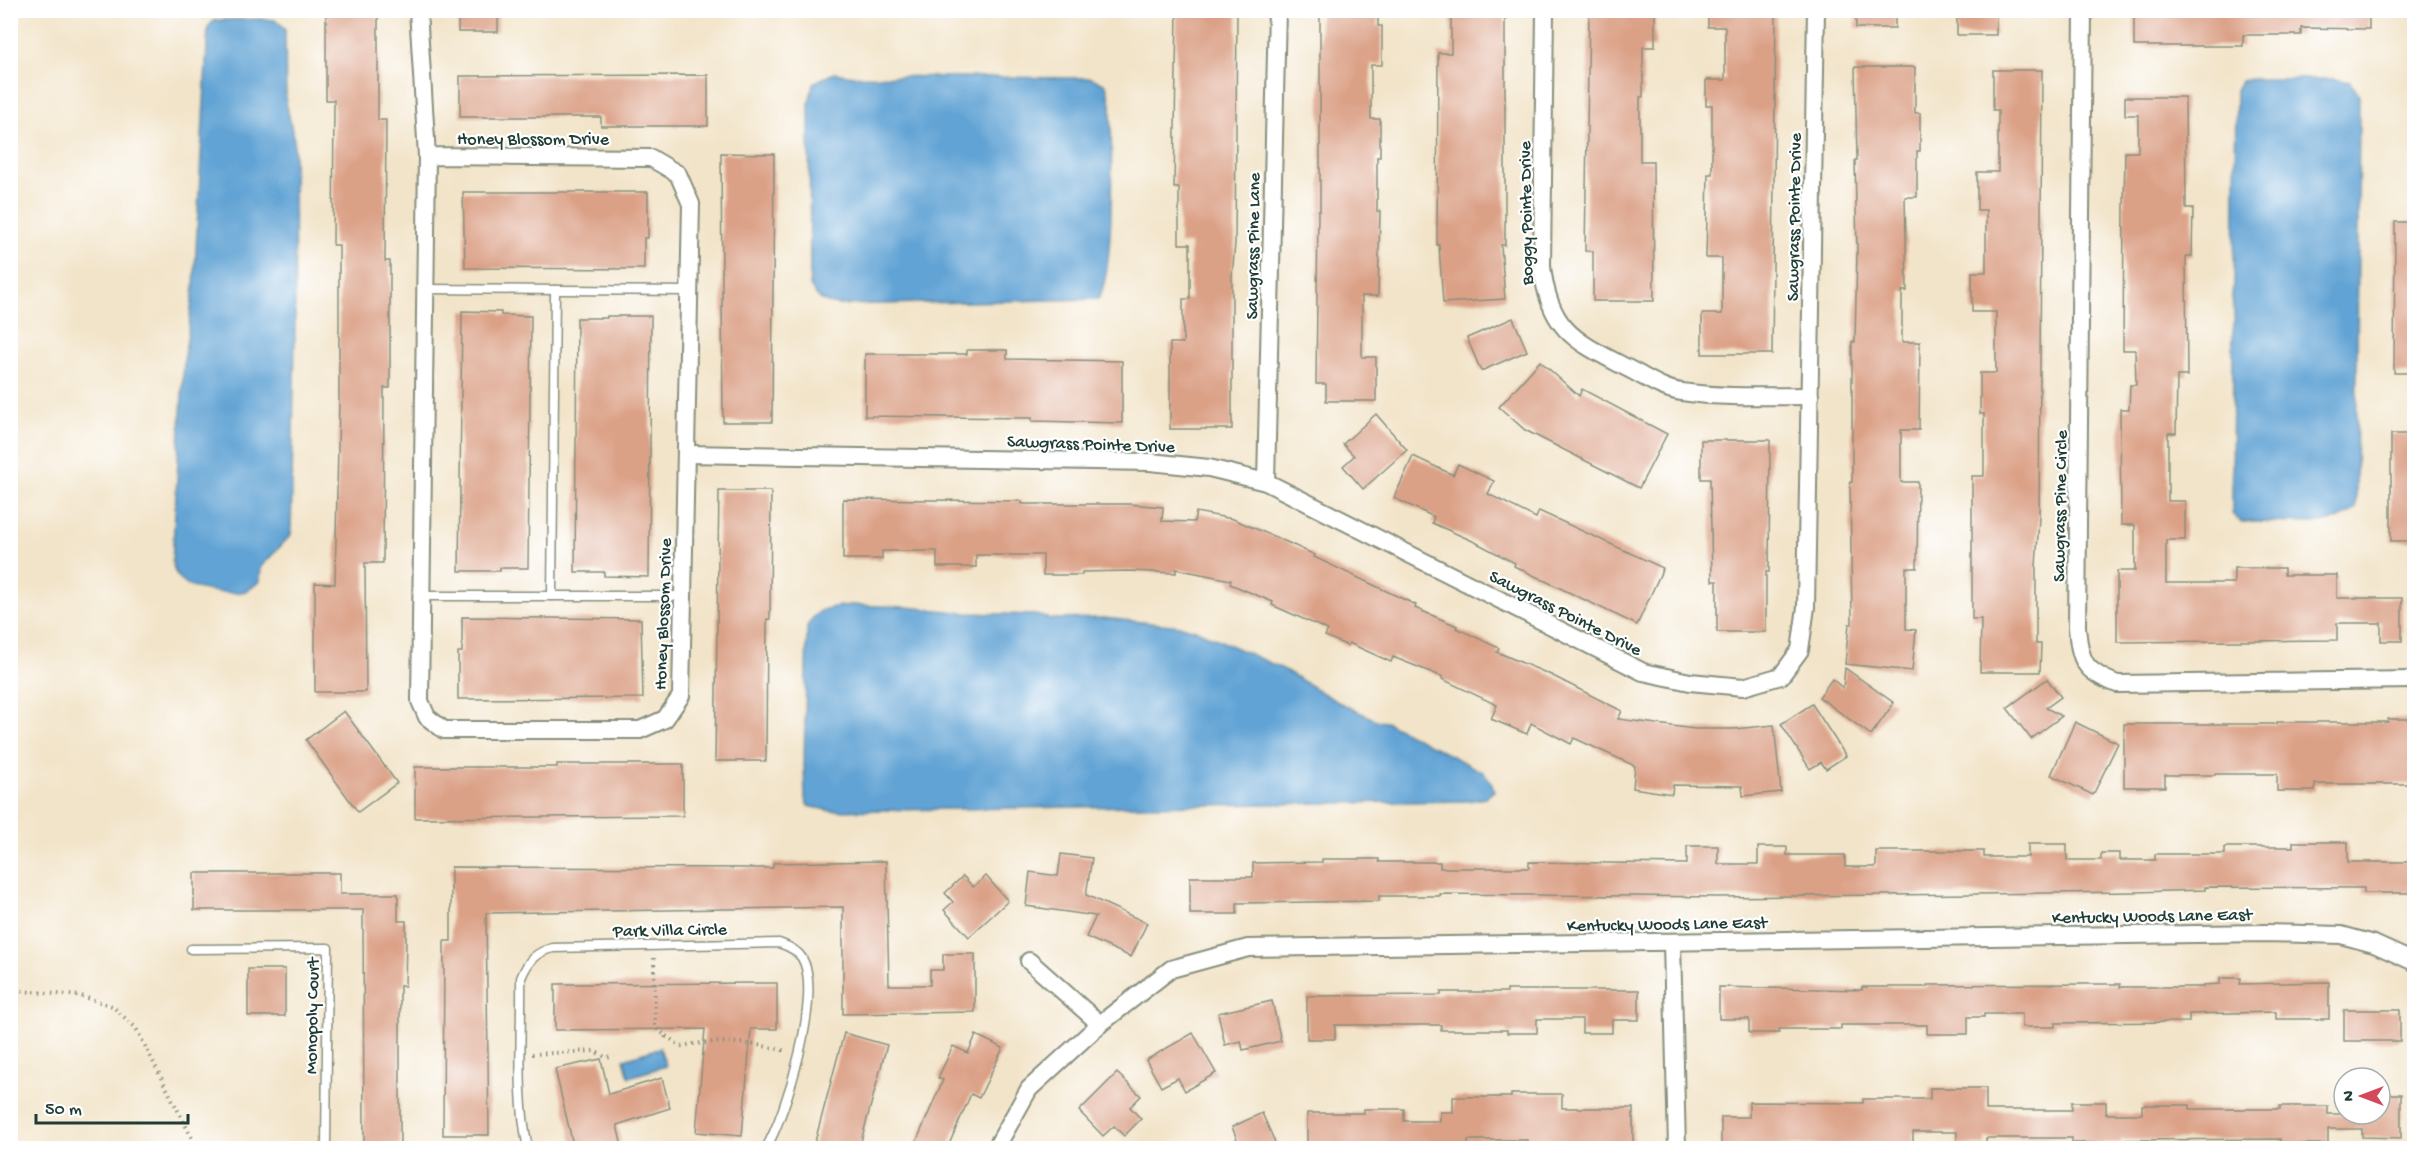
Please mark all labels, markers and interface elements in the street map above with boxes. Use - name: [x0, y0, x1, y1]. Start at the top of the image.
- street label: Honey Blossom Drive: [457, 130, 610, 151]
- street label: Sawgrass Pointe Drive: [1784, 132, 1807, 301]
- street label: Boggy Pointe Drive: [1516, 140, 1539, 286]
- street label: Sawgrass Pine Lane: [1243, 172, 1266, 320]
- street label: Sawgrass Pine Circle: [2050, 429, 2073, 582]
- street label: Sawgrass Pointe Drive: [1006, 432, 1176, 459]
- street label: Honey Blossom Drive: [651, 537, 678, 690]
- street label: Sawgrass Pointe Drive: [1485, 567, 1645, 662]
- street label: Kentucky Woods Lane East: [2052, 905, 2254, 930]
- street label: Kentucky Woods Lane East: [1567, 913, 1769, 938]
- street label: Park Villa Circle: [612, 920, 728, 943]
- street label: Monopoly Court: [302, 956, 325, 1074]
- north arrow: [2332, 1066, 2392, 1126]
- scale bar: [36, 1087, 188, 1125]
- text: N: [2341, 1090, 2360, 1101]
- text: 50 m: [45, 1100, 82, 1121]

